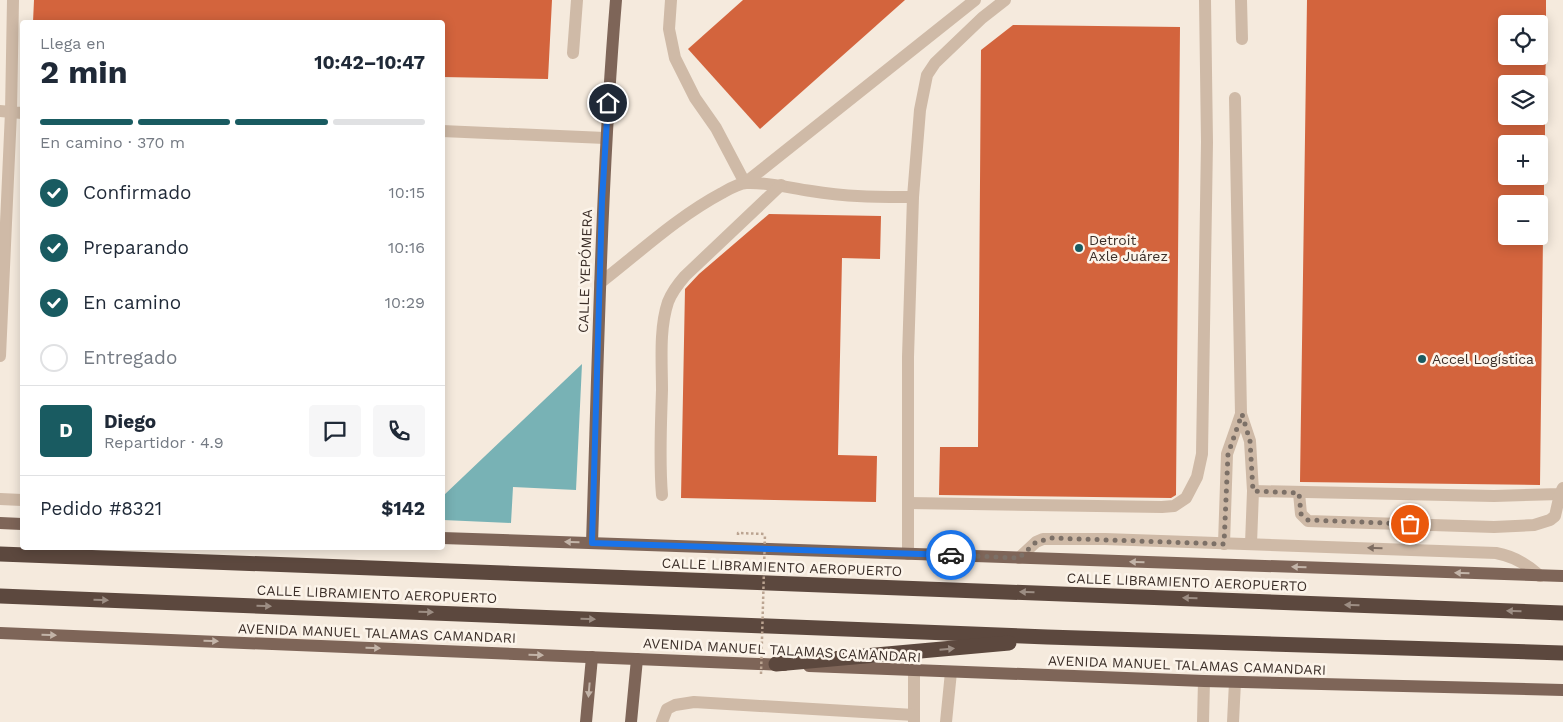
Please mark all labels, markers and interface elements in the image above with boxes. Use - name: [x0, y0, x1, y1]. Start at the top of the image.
- map controls: [1498, 15, 1548, 245]
- button: locate: [1498, 15, 1548, 65]
- text: Llega en: [40, 34, 106, 53]
- text: 10:42–10:47: [314, 51, 425, 74]
- text: 2 min: [40, 53, 128, 91]
- button: layers: [1498, 75, 1548, 125]
- pin: [587, 82, 629, 124]
- icon: home: [594, 89, 622, 117]
- text: En camino · 370 m: [40, 133, 185, 152]
- button: +: [1498, 135, 1548, 185]
- icon: check: [40, 179, 68, 207]
- text: Confirmado: [83, 181, 192, 204]
- text: 10:15: [389, 183, 425, 202]
- button: −: [1498, 195, 1548, 245]
- street label: CALLE YEPÓMERA: [575, 209, 595, 333]
- place label: Detroit Axle Juárez: [1089, 232, 1168, 264]
- icon: check: [40, 234, 68, 262]
- text: Preparando: [83, 236, 189, 259]
- text: 10:16: [388, 238, 425, 257]
- marker: Detroit Axle Juárez: [1073, 242, 1085, 254]
- icon: check: [40, 289, 68, 317]
- text: En camino: [83, 291, 181, 314]
- text: 10:29: [385, 293, 425, 312]
- text: Entregado: [83, 346, 177, 369]
- place label: Accel Logística: [1432, 351, 1534, 367]
- marker: Accel Logística: [1416, 353, 1428, 365]
- button: chat: [309, 405, 361, 457]
- button: phone: [373, 405, 425, 457]
- text: Diego: [104, 410, 156, 433]
- text: D: [59, 419, 73, 442]
- text: Repartidor · 4.9: [104, 433, 224, 452]
- text: Pedido #8321: [40, 497, 162, 520]
- text: $142: [381, 497, 425, 520]
- pin: [1389, 503, 1431, 545]
- icon: bag: [1396, 510, 1424, 538]
- courier: [926, 530, 976, 580]
- one-way arrow: [564, 538, 580, 546]
- icon: car: [937, 541, 965, 569]
- one-way arrow: [1367, 544, 1383, 552]
- street label: CALLE LIBRAMIENTO AEROPUERTO: [662, 555, 902, 579]
- one-way arrow: [1129, 558, 1145, 566]
- one-way arrow: [1291, 563, 1307, 571]
- one-way arrow: [1454, 569, 1470, 577]
- street label: CALLE LIBRAMIENTO AEROPUERTO: [1067, 570, 1307, 594]
- street label: CALLE LIBRAMIENTO AEROPUERTO: [257, 582, 497, 606]
- one-way arrow: [1019, 588, 1035, 596]
- one-way arrow: [1181, 594, 1197, 602]
- one-way arrow: [93, 596, 109, 604]
- one-way arrow: [1344, 600, 1360, 608]
- one-way arrow: [256, 602, 272, 610]
- one-way arrow: [1506, 606, 1522, 614]
- one-way arrow: [418, 609, 434, 617]
- one-way arrow: [581, 615, 597, 623]
- street label: AVENIDA MANUEL TALAMAS CAMANDARI: [238, 620, 516, 646]
- one-way arrow: [41, 631, 57, 639]
- street label: AVENIDA MANUEL TALAMAS CAMANDARI: [643, 635, 921, 665]
- one-way arrow: [203, 637, 219, 645]
- one-way arrow: [366, 644, 382, 652]
- one-way arrow: [939, 645, 955, 653]
- one-way arrow: [528, 651, 544, 659]
- street label: AVENIDA MANUEL TALAMAS CAMANDARI: [1048, 652, 1326, 678]
- one-way arrow: [585, 682, 593, 698]

